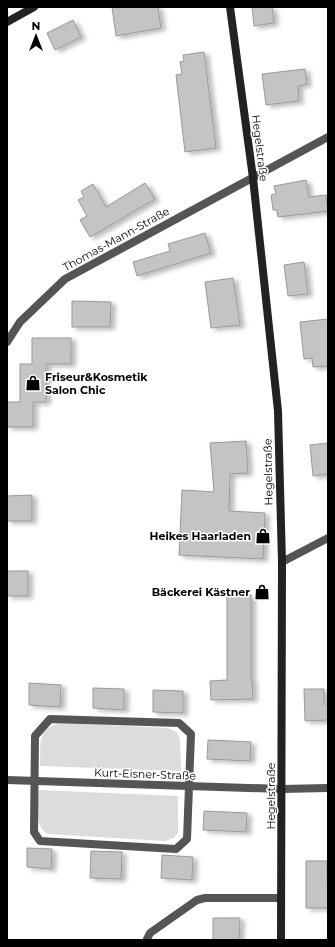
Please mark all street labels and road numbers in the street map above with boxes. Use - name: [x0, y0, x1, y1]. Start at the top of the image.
- street label: Hegelstraße: [249, 114, 271, 182]
- street label: Thomas-Mann-Straße: [60, 204, 172, 274]
- street label: Hegelstraße: [260, 438, 276, 506]
- street label: Hegelstraße: [264, 762, 278, 830]
- street label: Kurt-Eisner-Straße: [94, 765, 197, 783]

